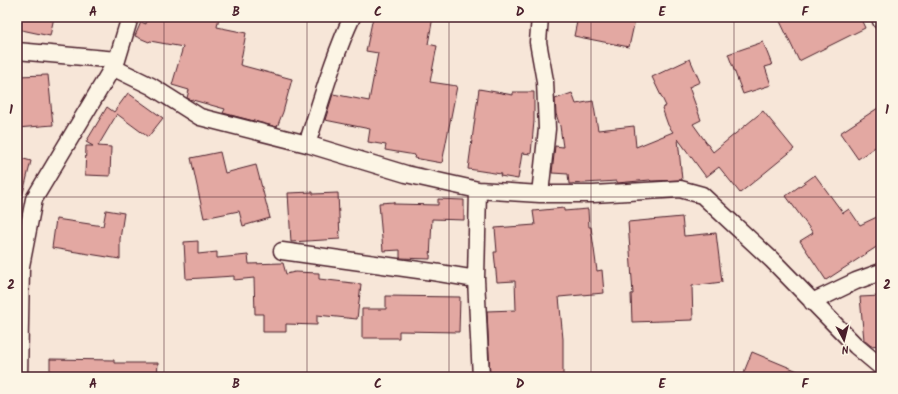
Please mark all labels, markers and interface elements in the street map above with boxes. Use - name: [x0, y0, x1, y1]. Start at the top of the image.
- text: A: [89, 2, 97, 23]
- text: B: [232, 2, 240, 23]
- text: C: [374, 2, 382, 23]
- text: D: [516, 2, 525, 23]
- text: E: [658, 2, 666, 23]
- text: F: [801, 2, 809, 23]
- text: 1: [9, 100, 13, 121]
- text: 1: [885, 100, 889, 121]
- text: 2: [7, 275, 15, 296]
- text: 2: [883, 275, 891, 296]
- north arrow: [824, 320, 864, 360]
- text: N: [841, 340, 850, 358]
- text: A: [89, 374, 97, 394]
- text: B: [232, 374, 240, 394]
- text: C: [374, 374, 382, 394]
- text: D: [516, 374, 525, 394]
- text: E: [658, 374, 666, 394]
- text: F: [801, 374, 809, 394]

